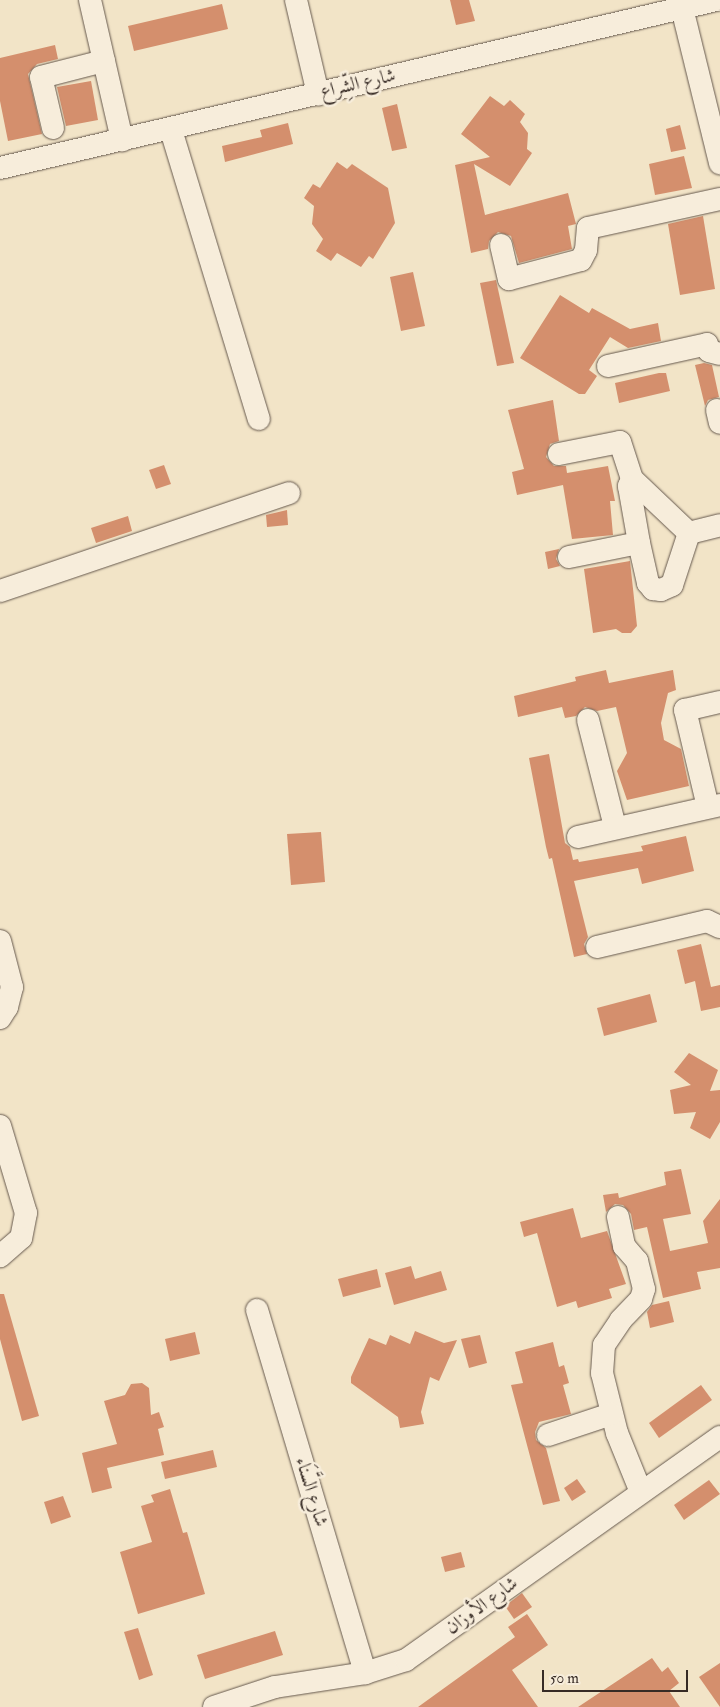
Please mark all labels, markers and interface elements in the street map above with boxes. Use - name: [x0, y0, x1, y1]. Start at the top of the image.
- street label: شارع الشِّراع: [318, 64, 398, 104]
- street label: شارع السَّنَاء: [290, 1455, 332, 1529]
- street label: شارع الأوزان: [442, 1572, 522, 1640]
- scale bar: [545, 1660, 691, 1692]
- text: 50 m: [550, 1669, 579, 1688]

